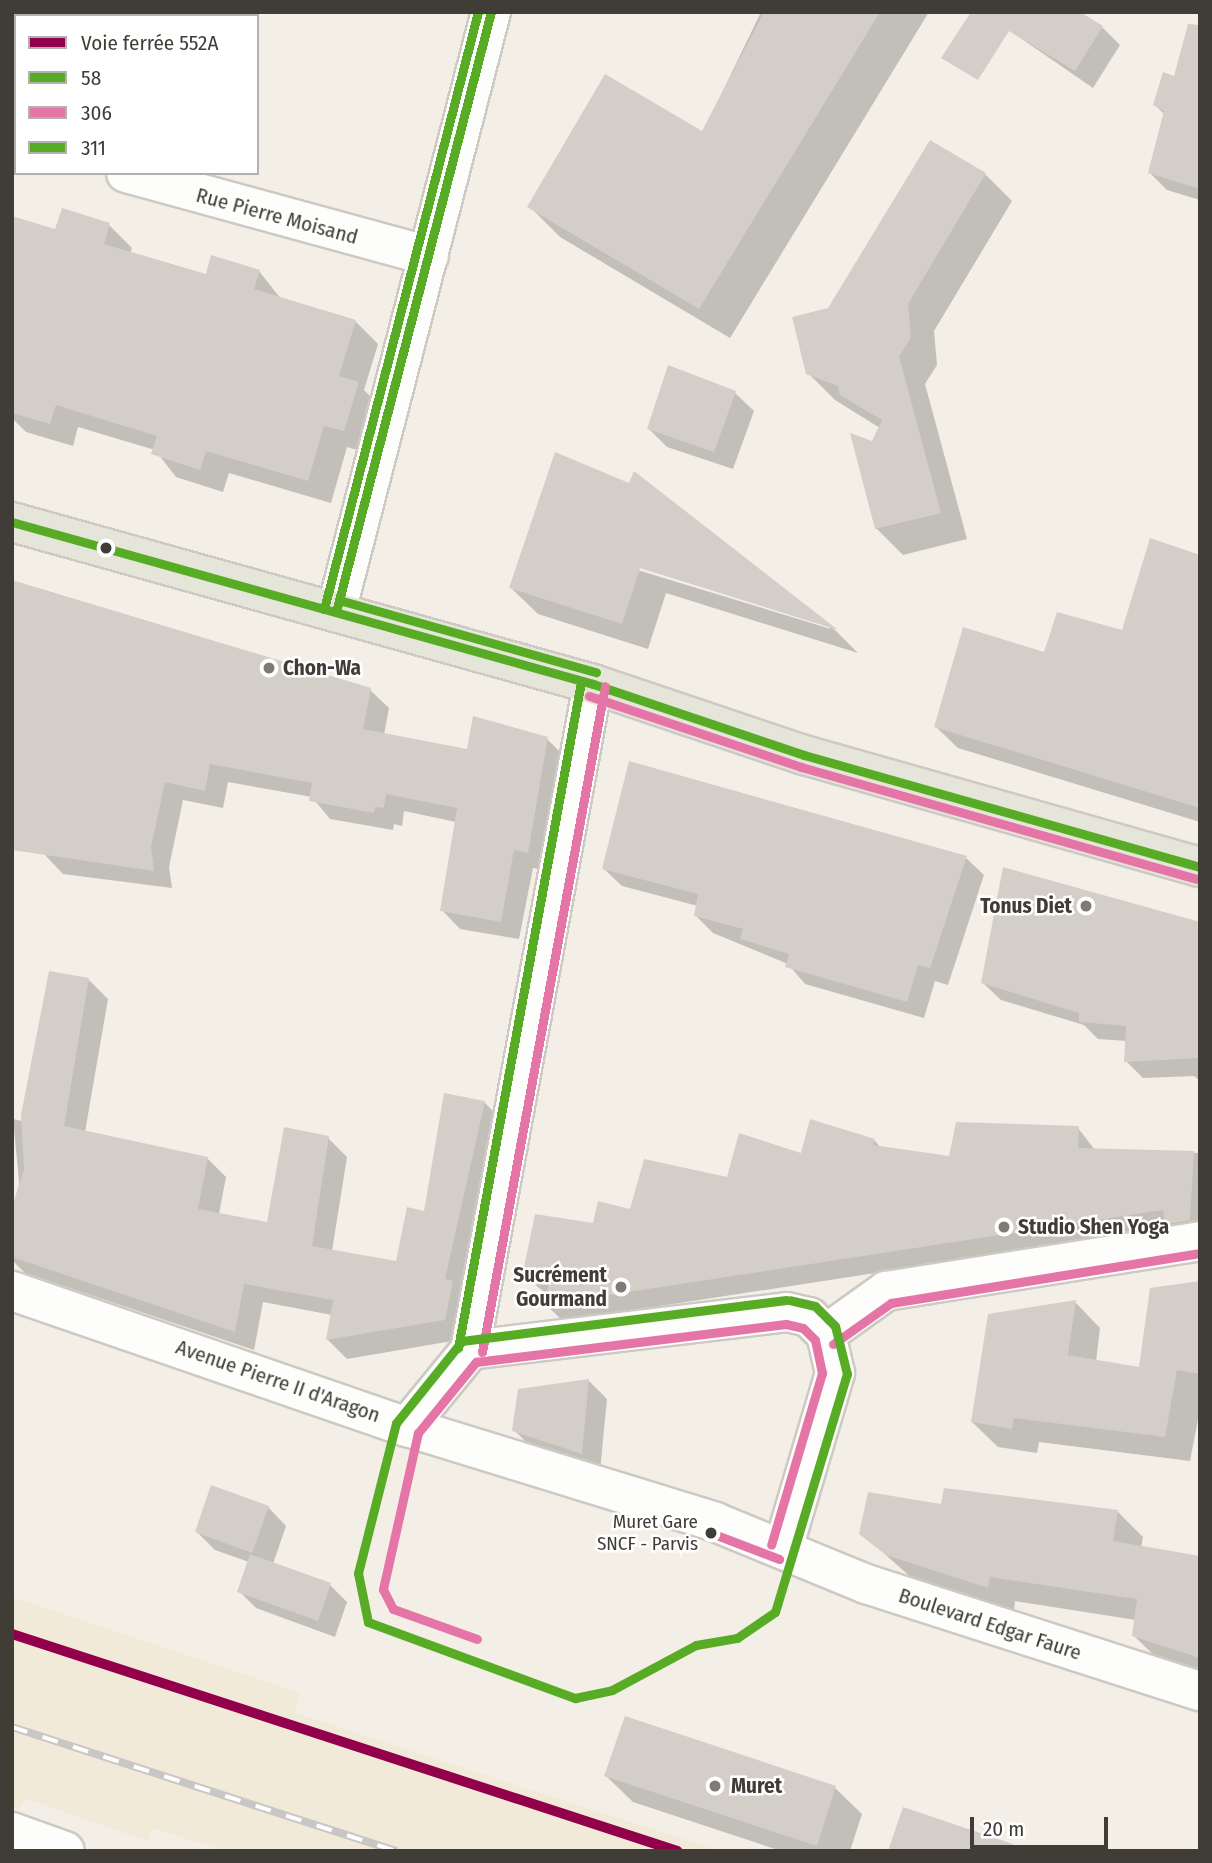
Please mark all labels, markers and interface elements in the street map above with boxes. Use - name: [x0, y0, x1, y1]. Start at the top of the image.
- legend: [14, 14, 259, 175]
- text: Voie ferrée 552A: [81, 30, 218, 56]
- text: 58: [81, 65, 101, 91]
- text: 306: [81, 100, 112, 126]
- text: 311: [81, 135, 106, 161]
- street label: Rue Pierre Moisand: [193, 182, 361, 250]
- unlabelled marker: [99, 541, 113, 555]
- place label: Chon-Wa: [283, 655, 361, 681]
- marker: Chon-Wa: [261, 660, 277, 676]
- place label: Tonus Diet: [980, 893, 1072, 919]
- marker: Tonus Diet: [1078, 898, 1094, 914]
- place label: Studio Shen Yoga: [1018, 1214, 1169, 1240]
- marker: Studio Shen Yoga: [996, 1219, 1012, 1235]
- place label: Sucrément Gourmand: [513, 1262, 607, 1312]
- marker: Sucrément Gourmand: [613, 1279, 629, 1295]
- street label: Avenue Pierre II d'Aragon: [173, 1334, 383, 1428]
- place label: Muret Gare SNCF - Parvis: [597, 1511, 698, 1555]
- marker: Muret Gare SNCF - Parvis: [704, 1526, 718, 1540]
- street label: Boulevard Edgar Faure: [895, 1583, 1085, 1665]
- place label: Muret: [731, 1773, 782, 1799]
- marker: Muret: [705, 1776, 725, 1796]
- scale bar: [974, 1804, 1112, 1848]
- text: 20 m: [983, 1816, 1024, 1842]

